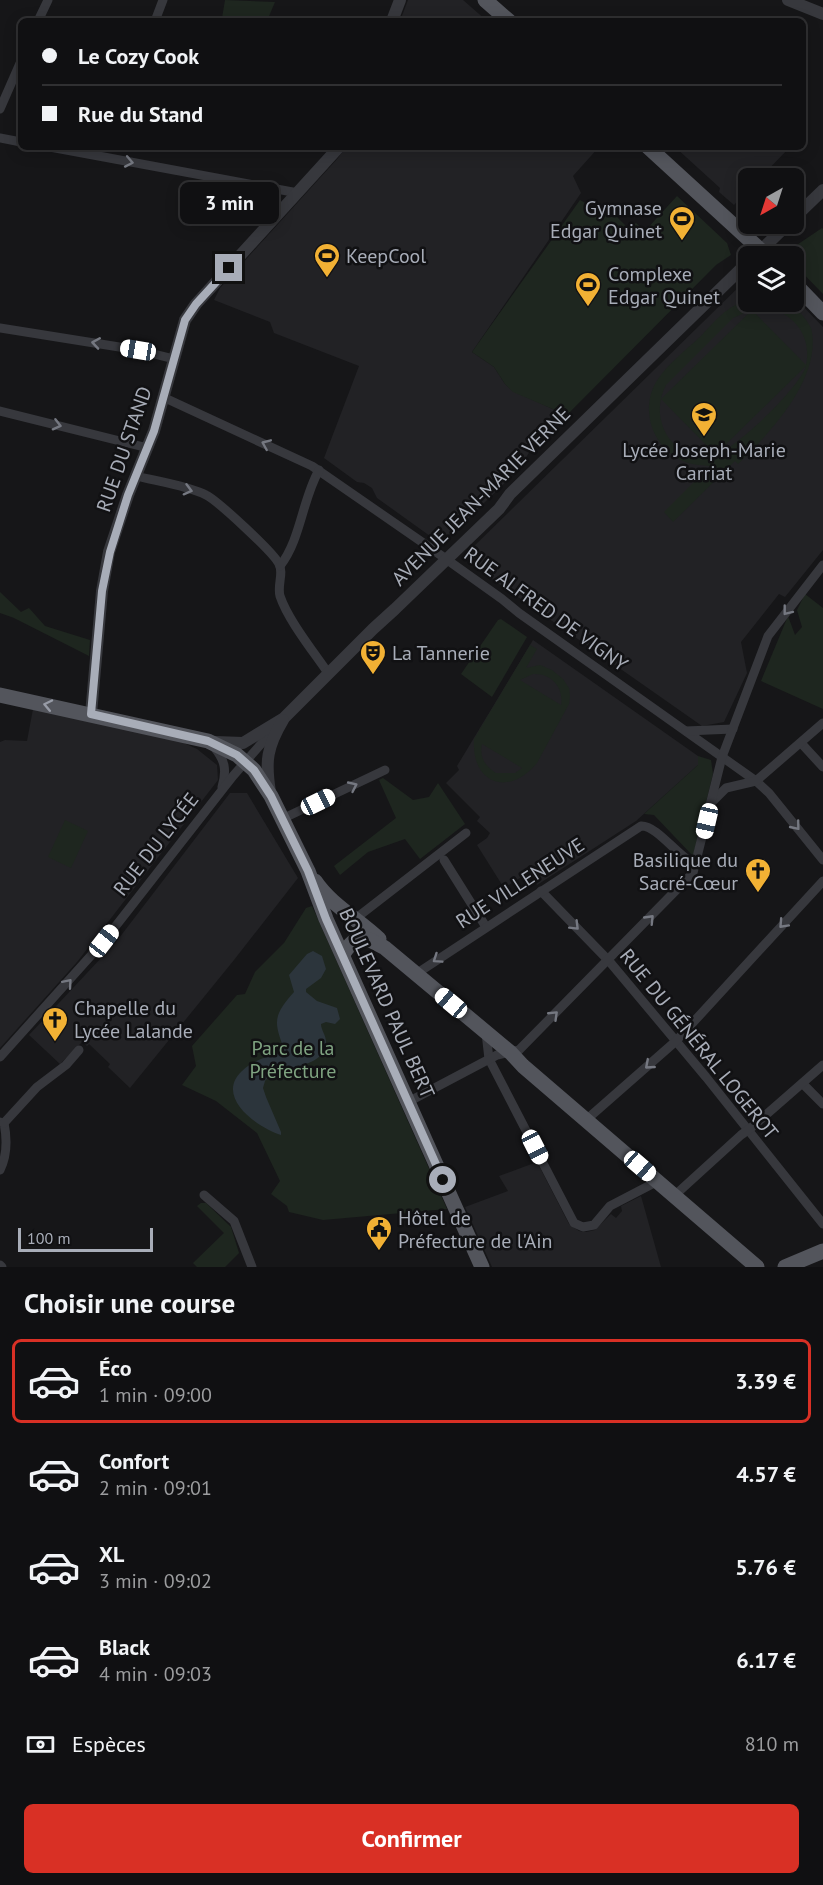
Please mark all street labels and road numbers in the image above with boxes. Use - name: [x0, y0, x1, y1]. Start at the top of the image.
- street label: RUE DU STAND: [90, 383, 158, 515]
- street label: AVENUE JEAN-MARIE VERNE: [386, 401, 576, 591]
- street label: RUE ALFRED DE VIGNY: [459, 541, 634, 678]
- street label: RUE DU LYCÉE: [108, 787, 204, 901]
- street label: RUE VILLENEUVE: [451, 832, 589, 934]
- street label: BOULEVARD PAUL BERT: [333, 904, 441, 1102]
- street label: RUE DU GÉNÉRAL LOGEROT: [614, 943, 784, 1145]

